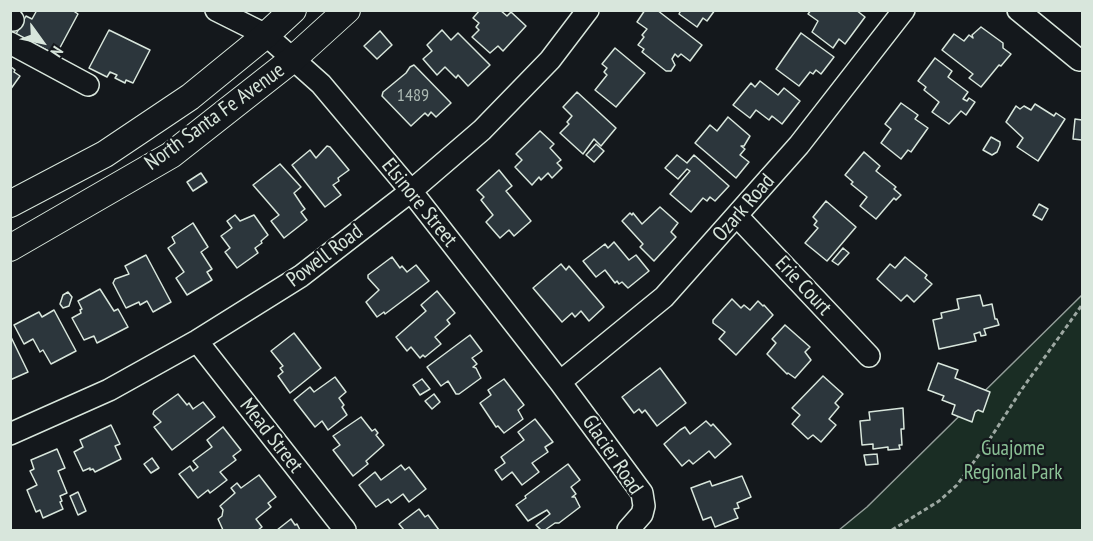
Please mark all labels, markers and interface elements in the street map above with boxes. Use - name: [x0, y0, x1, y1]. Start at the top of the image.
- north arrow: [12, 12, 72, 72]
- text: N: [46, 43, 68, 61]
- street label: North Santa Fe Avenue: [140, 58, 290, 176]
- house number: 1489: [397, 85, 429, 107]
- street label: Elsinore Street: [376, 154, 462, 252]
- street label: Ozark Road: [708, 169, 780, 247]
- street label: Powell Road: [282, 219, 368, 293]
- street label: Erie Court: [769, 251, 837, 321]
- street label: Mead Street: [234, 394, 308, 478]
- street label: Glacier Road: [576, 410, 648, 500]
- park label: Guajome Regional Park: [964, 436, 1062, 486]

